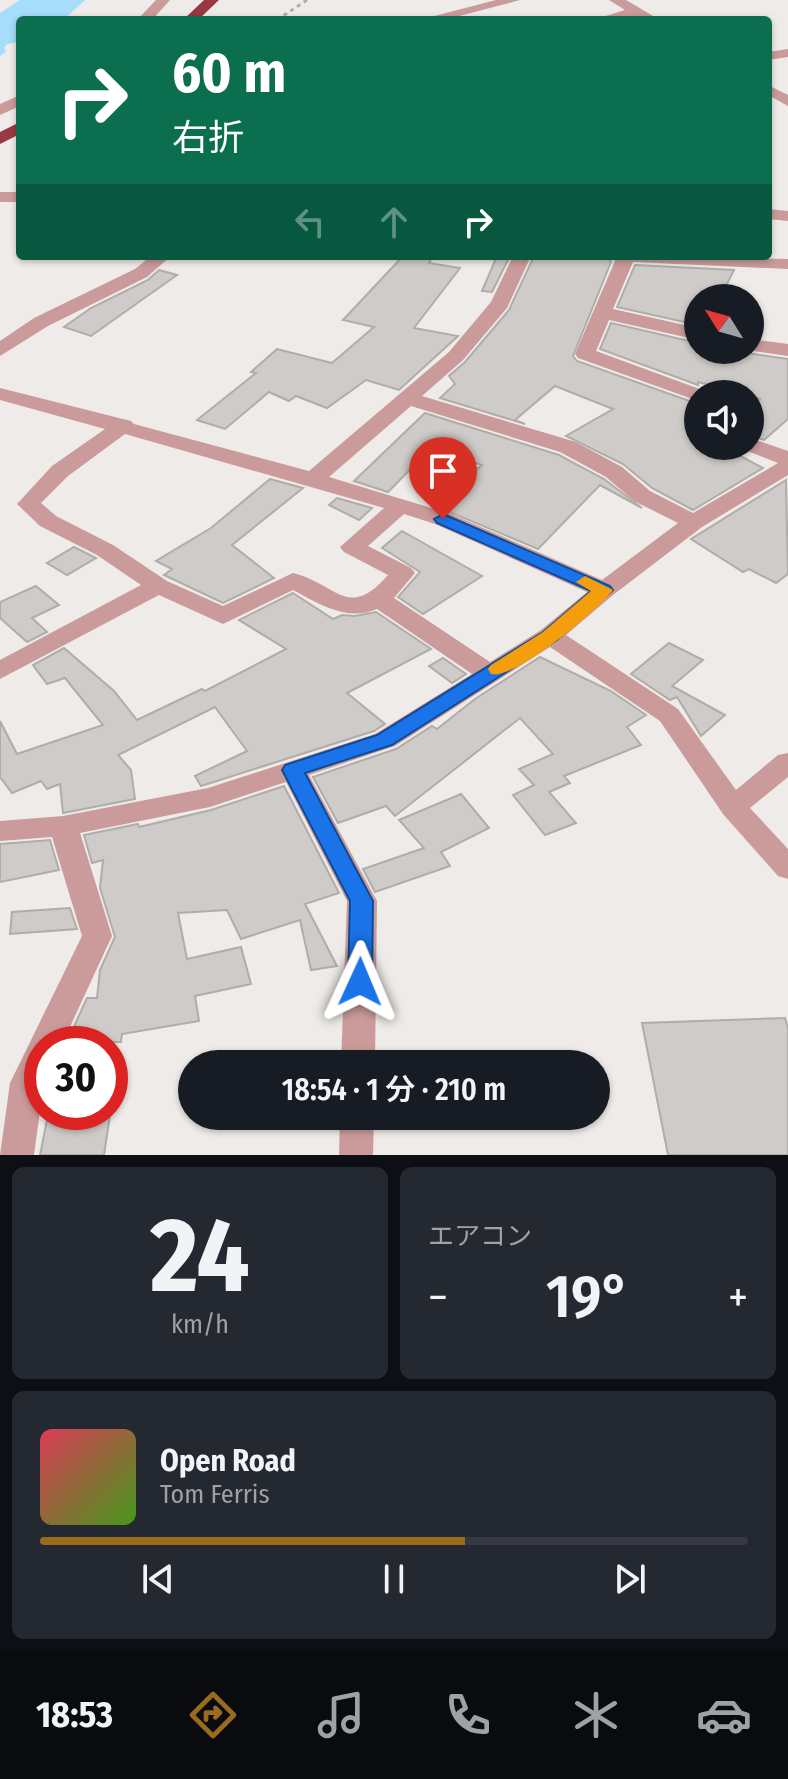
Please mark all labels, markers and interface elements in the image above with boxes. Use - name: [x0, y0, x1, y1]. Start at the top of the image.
- text: 60 m: [172, 40, 286, 107]
- icon: right: [40, 48, 144, 152]
- text: 右折: [172, 116, 244, 160]
- icon: left: [288, 200, 332, 244]
- icon: ahead: [372, 200, 416, 244]
- icon: right: [456, 200, 500, 244]
- north arrow: [684, 284, 764, 364]
- map controls: [684, 284, 764, 460]
- button: sound: [684, 380, 764, 460]
- pin: [409, 437, 477, 519]
- icon: arrive: [421, 449, 465, 493]
- position arrow: [318, 940, 402, 1024]
- speed limit sign: 30: [24, 1026, 128, 1130]
- text: 18:54 · 1 分 · 210 m: [282, 1072, 506, 1108]
- text: 24: [150, 1194, 250, 1319]
- text: エアコン: [428, 1221, 532, 1252]
- text: 19°: [546, 1261, 630, 1333]
- text: −: [428, 1271, 448, 1324]
- text: +: [728, 1271, 748, 1324]
- text: km/h: [171, 1309, 229, 1340]
- text: Open Road: [160, 1443, 296, 1479]
- text: Tom Ferris: [160, 1479, 270, 1510]
- icon: previous: [136, 1557, 180, 1601]
- icon: pause: [372, 1557, 416, 1601]
- icon: next: [608, 1557, 652, 1601]
- icon: directions: [185, 1687, 241, 1743]
- icon: music: [313, 1687, 369, 1743]
- icon: phone: [440, 1687, 496, 1743]
- icon: climate: [568, 1687, 624, 1743]
- icon: car: [696, 1687, 752, 1743]
- text: 18:53: [36, 1693, 113, 1737]

